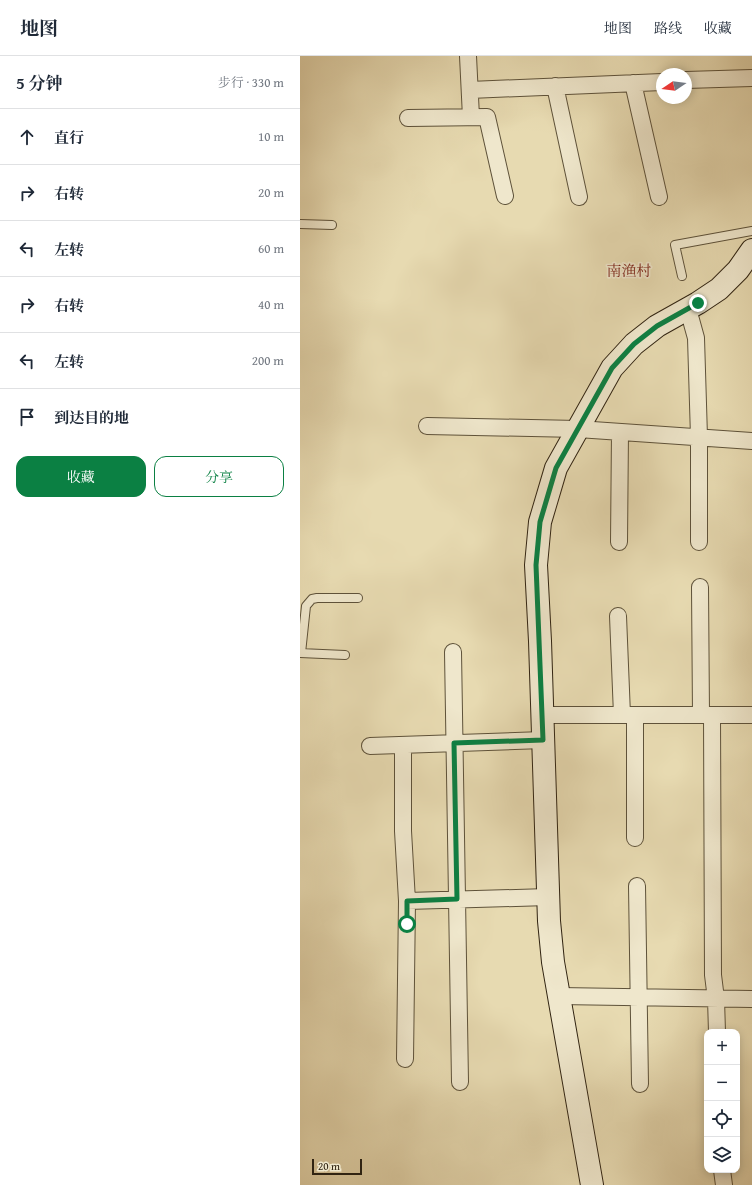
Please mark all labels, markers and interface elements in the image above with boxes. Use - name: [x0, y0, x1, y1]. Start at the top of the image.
- text: 地图: [20, 14, 58, 42]
- text: 地图: [604, 18, 632, 38]
- text: 路线: [654, 18, 682, 38]
- text: 收藏: [704, 18, 732, 38]
- north arrow: [656, 68, 692, 104]
- text: 5 分钟: [16, 70, 63, 95]
- text: 步行 · 330 m: [218, 73, 284, 92]
- icon: ahead: [16, 126, 38, 148]
- text: 直行: [54, 127, 84, 148]
- text: 10 m: [258, 127, 284, 146]
- icon: right: [16, 182, 38, 204]
- text: 右转: [54, 183, 84, 204]
- text: 20 m: [258, 183, 284, 202]
- icon: left: [16, 238, 38, 260]
- text: 左转: [54, 239, 84, 260]
- text: 60 m: [258, 239, 284, 258]
- district label: 南渔村: [606, 260, 652, 281]
- icon: right: [16, 294, 38, 316]
- route end: [689, 294, 707, 312]
- text: 右转: [54, 295, 84, 316]
- text: 40 m: [258, 295, 284, 314]
- icon: left: [16, 350, 38, 372]
- text: 左转: [54, 351, 84, 372]
- text: 200 m: [252, 351, 284, 370]
- icon: arrive: [16, 406, 38, 428]
- text: 到达目的地: [54, 407, 129, 428]
- button: 收藏: [16, 456, 146, 497]
- button: 分享: [154, 456, 284, 497]
- route start: [398, 915, 416, 933]
- map controls: [704, 1029, 740, 1173]
- button: +: [704, 1029, 740, 1065]
- button: −: [704, 1065, 740, 1101]
- button: locate: [704, 1101, 740, 1137]
- button: layers: [704, 1137, 740, 1173]
- scale bar: [312, 1157, 362, 1176]
- text: 20 m: [318, 1158, 340, 1174]

